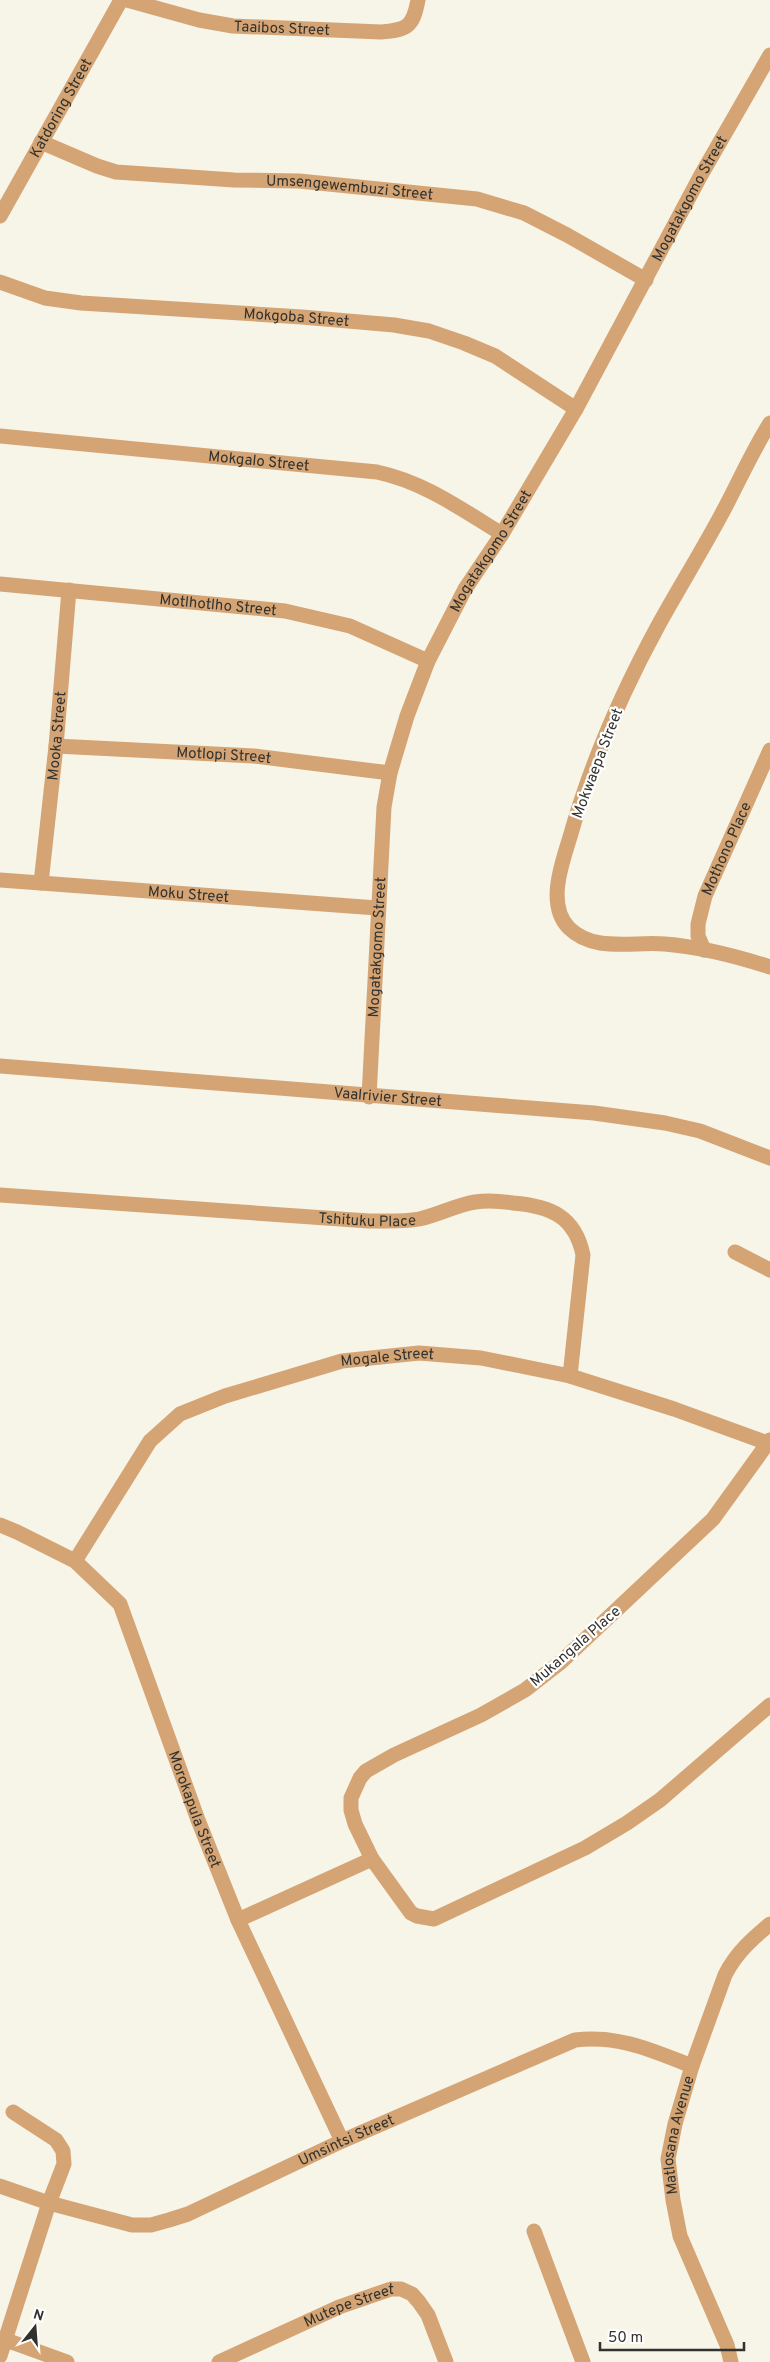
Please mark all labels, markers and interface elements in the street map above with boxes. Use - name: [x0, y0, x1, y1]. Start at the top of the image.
- street label: Taaibos Street: [233, 18, 330, 41]
- street label: Katdoring Street: [26, 55, 97, 162]
- street label: Mogatakgomo Street: [649, 133, 733, 265]
- street label: Umsengewembuzi Street: [266, 172, 434, 206]
- street label: Mokgoba Street: [243, 305, 350, 332]
- street label: Mokgalo Street: [207, 448, 310, 476]
- street label: Mogatakgomo Street: [447, 487, 537, 616]
- street label: Motlhotlho Street: [158, 591, 277, 621]
- street label: Mooka Street: [44, 691, 72, 782]
- street label: Mokwaepa Street: [569, 706, 628, 821]
- street label: Motlopi Street: [176, 744, 272, 769]
- street label: Mothono Place: [698, 799, 757, 899]
- street label: Mogatakgomo Street: [365, 877, 391, 1018]
- street label: Moku Street: [147, 883, 230, 908]
- street label: Vaalrivier Street: [333, 1084, 443, 1112]
- street label: Tshituku Place: [318, 1209, 417, 1232]
- street label: Mogale Street: [340, 1345, 435, 1372]
- street label: Mukangala Place: [527, 1603, 625, 1692]
- street label: Morokapula Street: [163, 1749, 224, 1871]
- street label: Matlosana Avenue: [660, 2074, 700, 2196]
- street label: Umsintsi Street: [296, 2111, 398, 2171]
- street label: Mutepe Street: [301, 2281, 394, 2333]
- north arrow: [10, 2302, 60, 2352]
- text: N: [31, 2306, 46, 2326]
- scale bar: [600, 2320, 744, 2352]
- text: 50 m: [608, 2329, 643, 2348]

